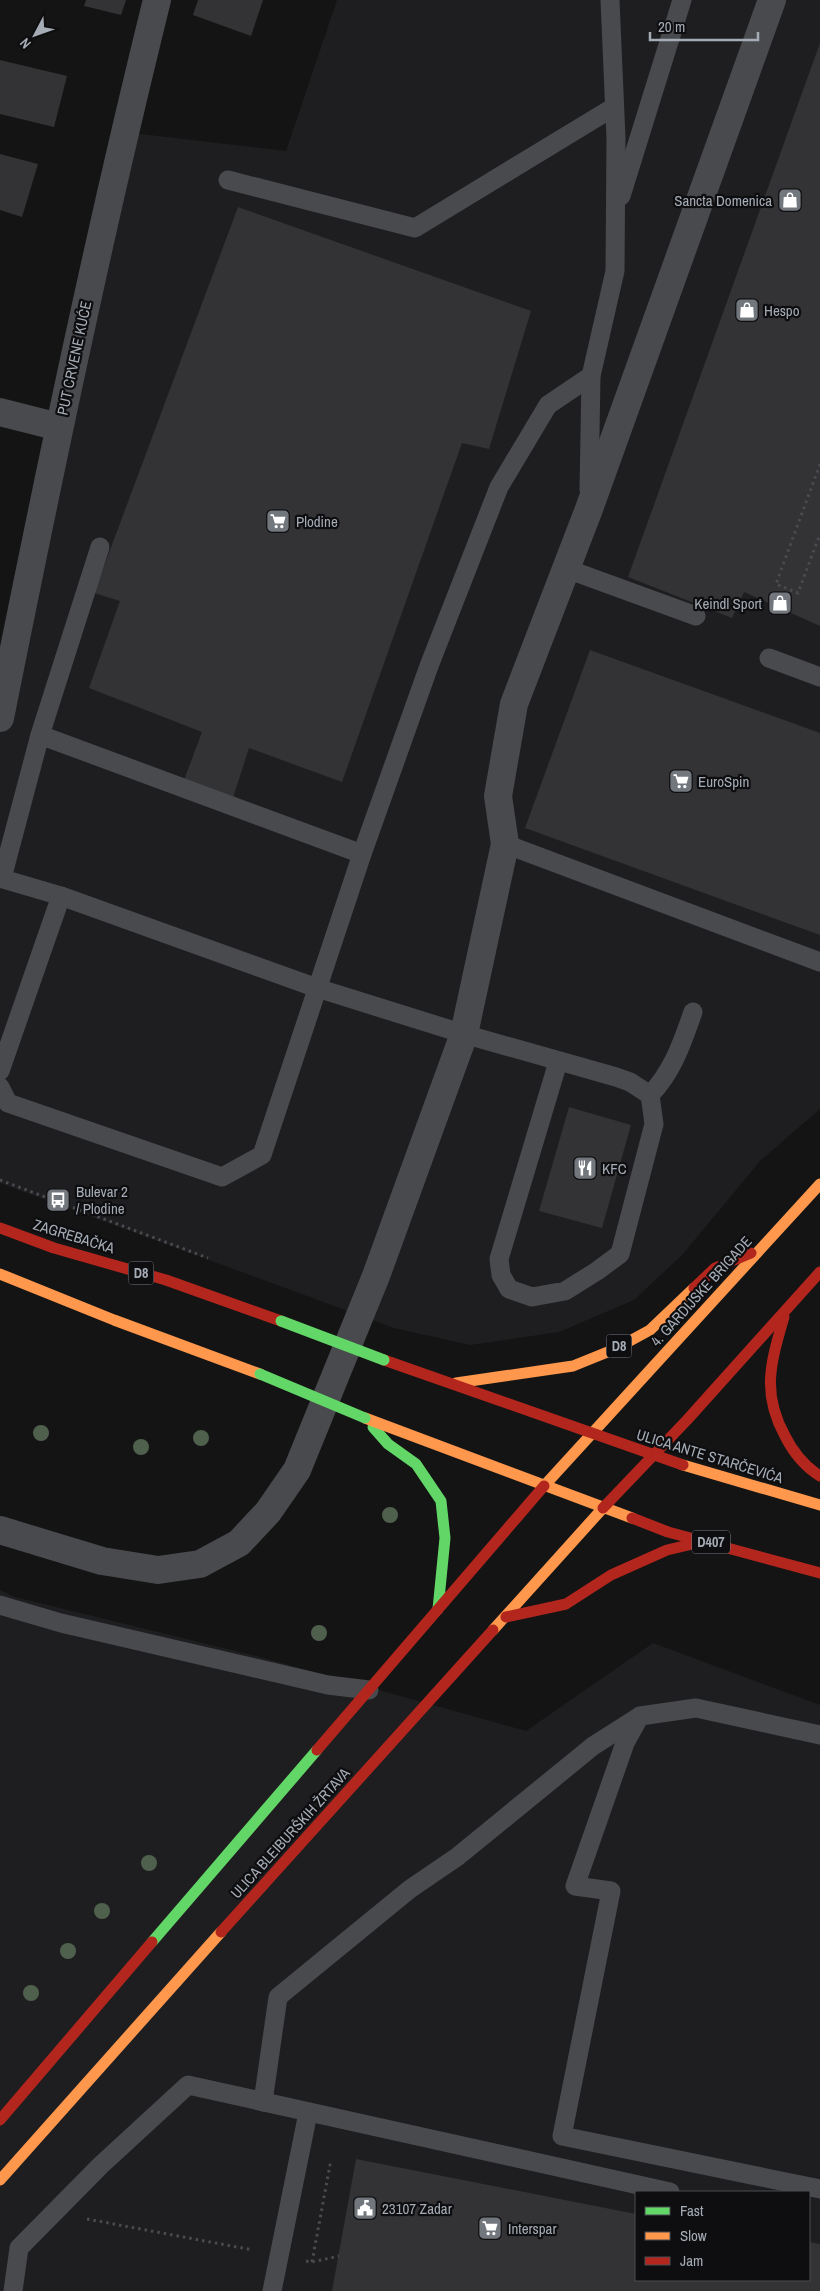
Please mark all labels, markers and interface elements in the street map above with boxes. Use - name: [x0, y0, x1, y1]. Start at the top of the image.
- north arrow: [10, 10, 60, 60]
- scale bar: [650, 10, 758, 42]
- text: 20 m: [658, 16, 685, 37]
- text: N: [16, 34, 35, 53]
- shop icon: Sancta Domenica: [777, 187, 803, 213]
- place label: Sancta Domenica: [674, 190, 772, 211]
- shop icon: Hespo: [734, 297, 760, 323]
- street label: PUT CRVENE KUĆE: [52, 299, 96, 417]
- place label: Hespo: [764, 300, 800, 321]
- supermarket icon: Plodine: [265, 508, 291, 534]
- place label: Plodine: [296, 511, 338, 532]
- shop icon: Keindl Sport: [767, 590, 793, 616]
- place label: Keindl Sport: [694, 593, 763, 614]
- supermarket icon: EuroSpin: [668, 768, 694, 794]
- place label: EuroSpin: [698, 771, 749, 792]
- restaurant icon: KFC: [572, 1155, 598, 1181]
- place label: KFC: [602, 1158, 627, 1179]
- place label: Bulevar 2 / Plodine: [76, 1181, 128, 1219]
- bus stop icon: Bulevar 2 / Plodine: [45, 1187, 71, 1213]
- street label: ZAGREBAČKA: [31, 1214, 118, 1259]
- street label: 4. GARDIJSKE BRIGADE: [646, 1231, 756, 1351]
- road number: D8: [128, 1262, 154, 1284]
- road number: D8: [606, 1334, 632, 1358]
- street label: ULICA ANTE STARČEVIĆA: [634, 1424, 787, 1489]
- road number: D407: [692, 1530, 730, 1554]
- street label: ULICA BLEIBURŠKIH ŽRTAVA: [226, 1762, 355, 1903]
- legend: [635, 2191, 810, 2281]
- public building icon: 23107 Zadar: [352, 2195, 378, 2221]
- place label: 23107 Zadar: [382, 2198, 452, 2219]
- text: Fast: [680, 2200, 704, 2221]
- supermarket icon: Interspar: [477, 2215, 503, 2241]
- place label: Interspar: [508, 2218, 557, 2239]
- text: Slow: [680, 2225, 707, 2246]
- text: Jam: [680, 2250, 703, 2271]

